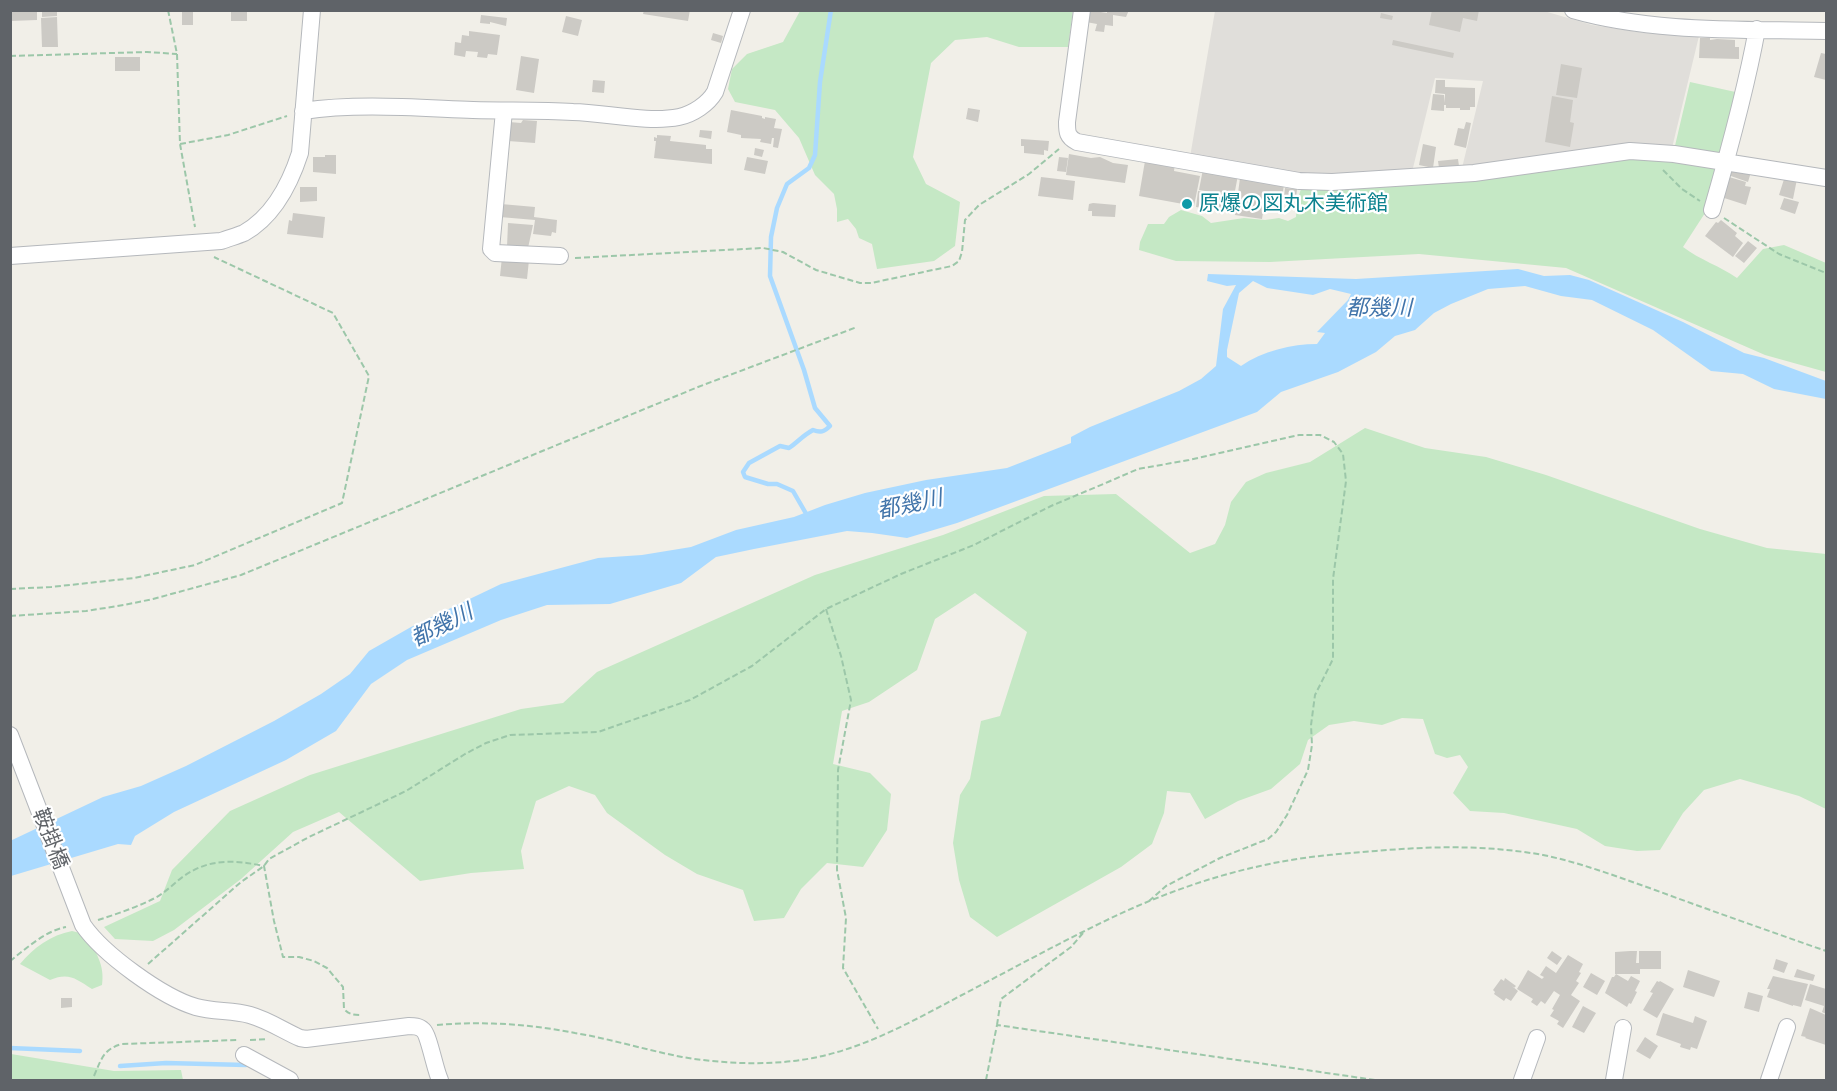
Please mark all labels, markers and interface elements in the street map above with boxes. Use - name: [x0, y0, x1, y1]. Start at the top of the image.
- place label: 原爆の図丸木美術館: [1199, 191, 1388, 217]
- marker: 原爆の図丸木美術館: [1180, 197, 1194, 211]
- water label: 都幾川: [1346, 296, 1412, 322]
- water label: 都幾川: [875, 485, 945, 525]
- water label: 都幾川: [407, 599, 477, 653]
- street label: 鞍掛橋: [27, 805, 73, 873]

